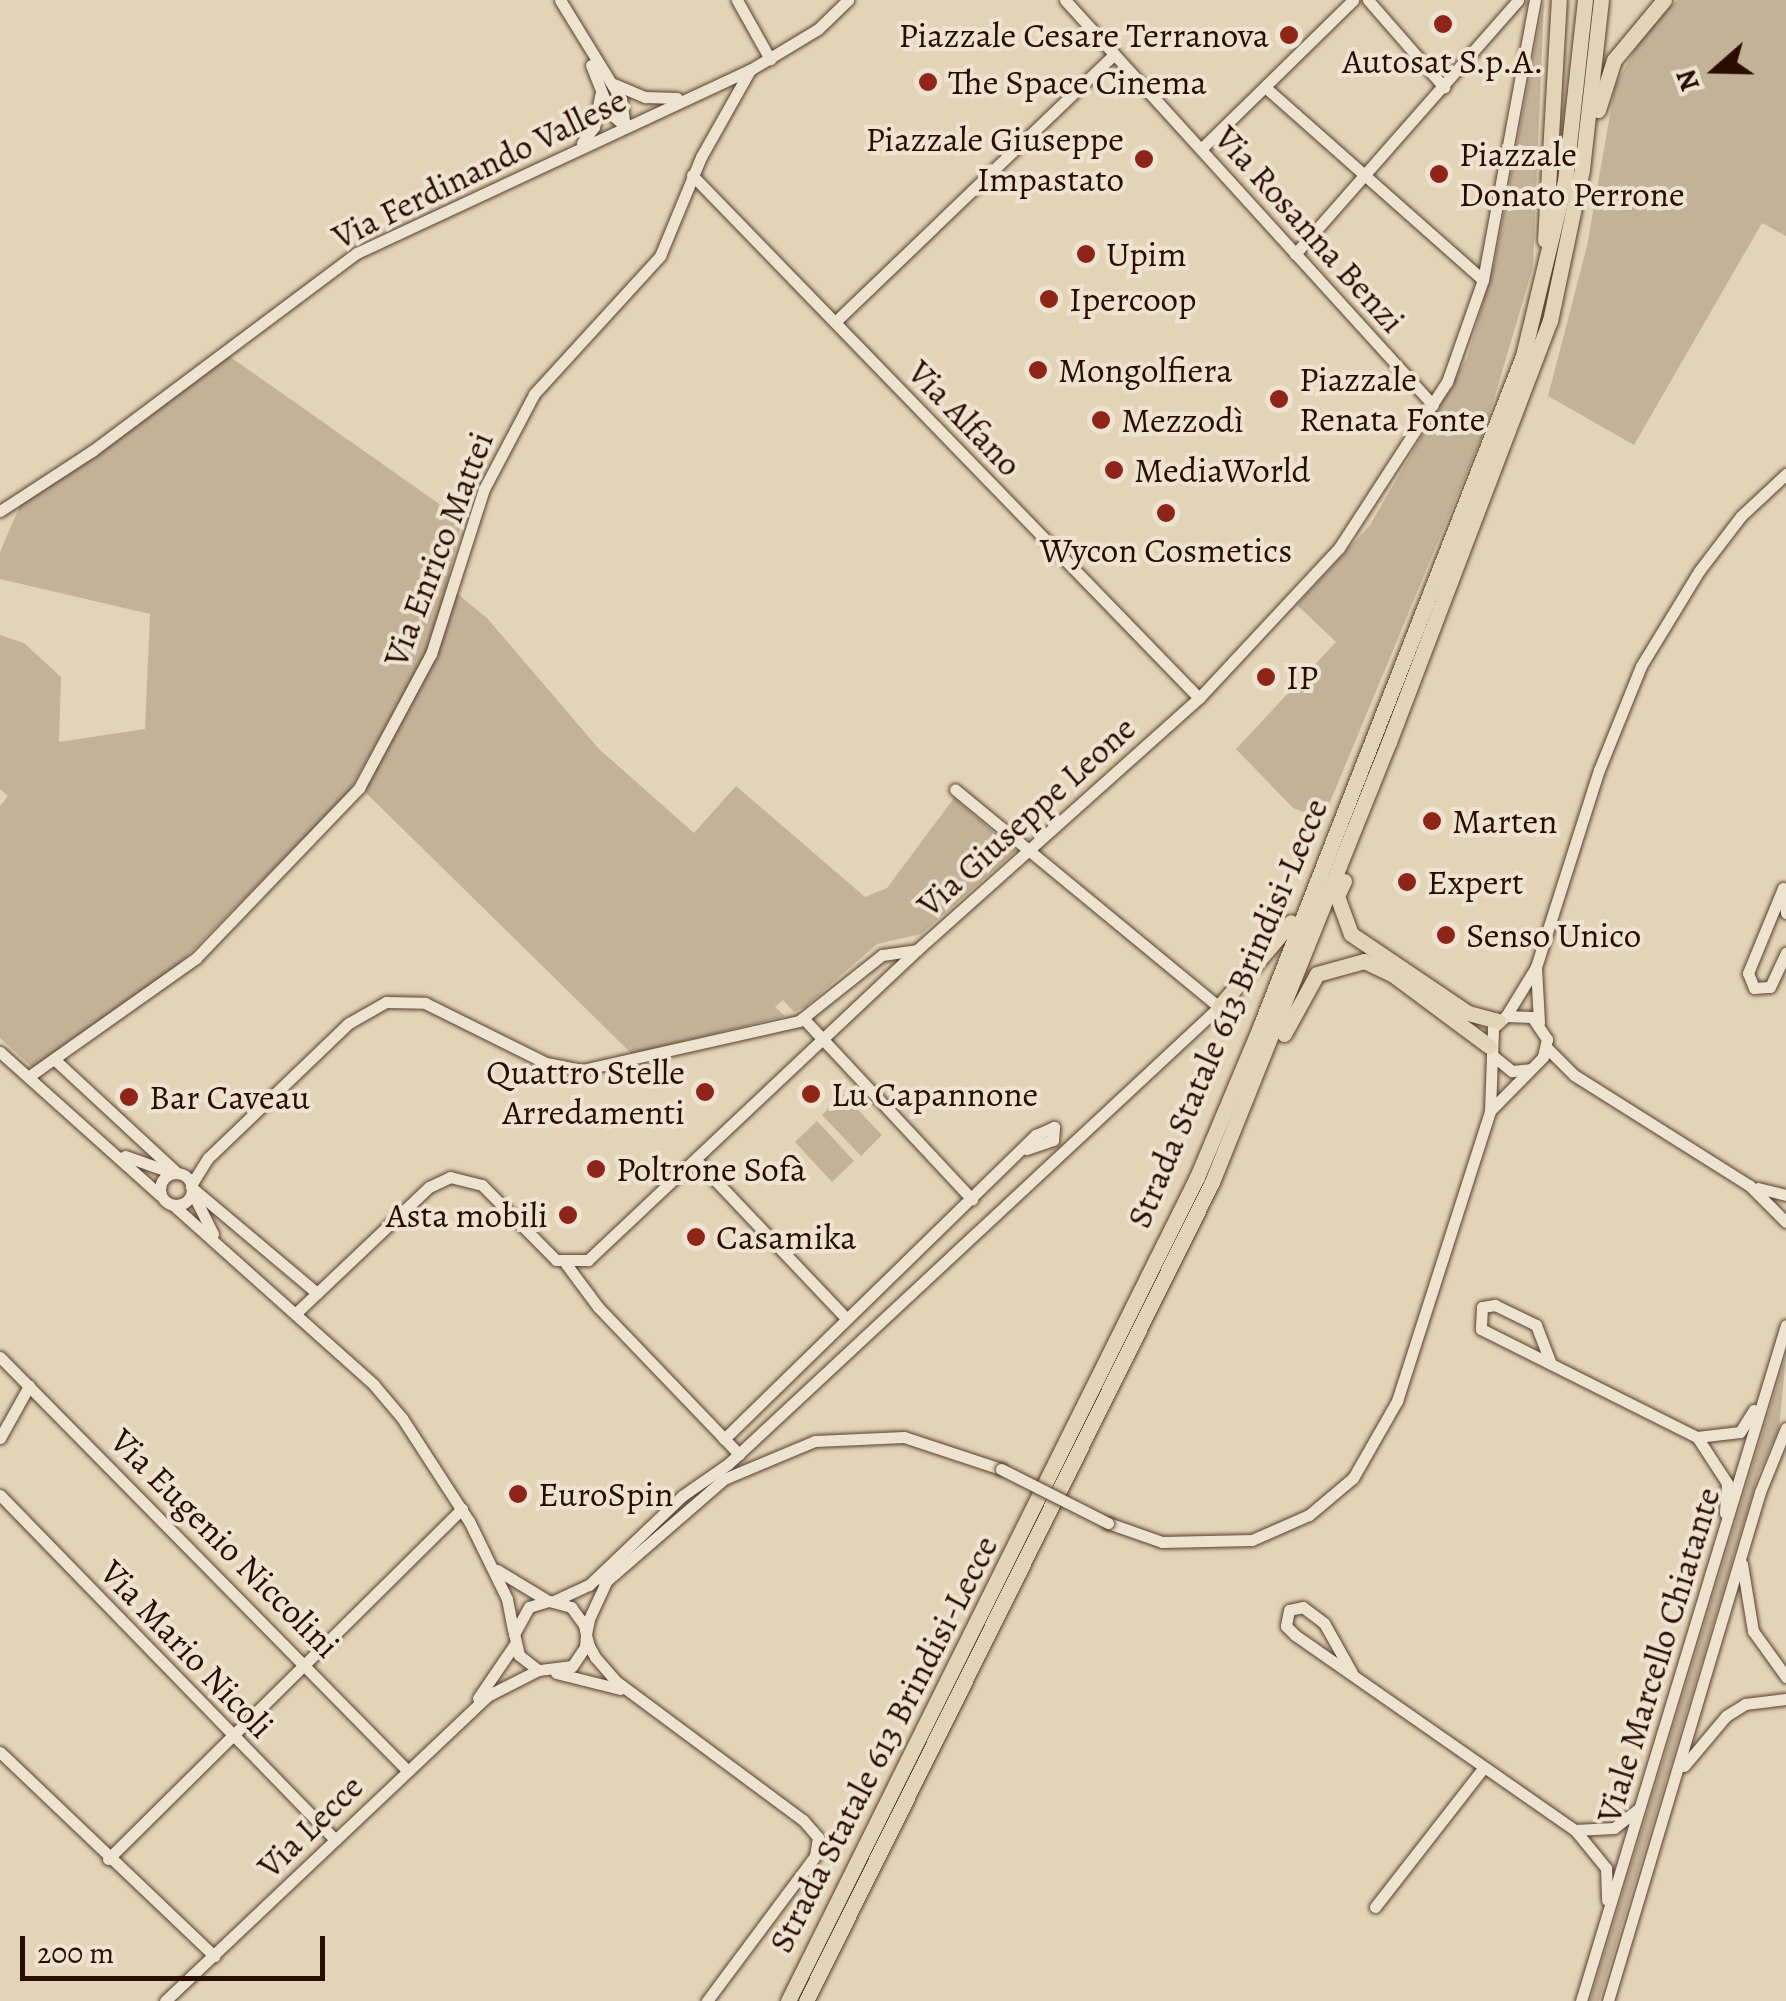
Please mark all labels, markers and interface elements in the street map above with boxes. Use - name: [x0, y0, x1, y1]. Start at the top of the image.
- marker: Autosat S.p.A.: [1432, 13, 1454, 35]
- place label: Piazzale Cesare Terranova: [898, 14, 1269, 56]
- north arrow: [1666, 20, 1766, 120]
- marker: Piazzale Cesare Terranova: [1278, 24, 1300, 46]
- place label: Autosat S.p.A.: [1342, 40, 1544, 82]
- place label: The Space Cinema: [948, 61, 1207, 103]
- text: N: [1666, 64, 1709, 96]
- marker: The Space Cinema: [917, 71, 939, 93]
- street label: Via Ferdinando Vallese: [325, 79, 633, 257]
- street label: Via Rosanna Benzi: [1206, 117, 1414, 341]
- place label: Piazzale Giuseppe Impastato: [865, 118, 1124, 200]
- place label: Piazzale Donato Perrone: [1459, 133, 1685, 215]
- marker: Piazzale Giuseppe Impastato: [1133, 148, 1155, 170]
- marker: Piazzale Donato Perrone: [1428, 163, 1450, 185]
- place label: Upim: [1106, 233, 1187, 275]
- marker: Upim: [1075, 243, 1097, 265]
- place label: Ipercoop: [1069, 278, 1197, 320]
- marker: Ipercoop: [1038, 288, 1060, 310]
- place label: Mongolfiera: [1058, 349, 1233, 391]
- street label: Via Alfano: [899, 351, 1031, 485]
- place label: Piazzale Renata Fonte: [1299, 358, 1485, 440]
- marker: Mongolfiera: [1027, 359, 1049, 381]
- marker: Piazzale Renata Fonte: [1268, 388, 1290, 410]
- place label: Mezzodì: [1121, 399, 1244, 441]
- marker: Mezzodì: [1090, 409, 1112, 431]
- street label: Via Enrico Mattei: [374, 426, 502, 672]
- place label: MediaWorld: [1134, 449, 1310, 491]
- marker: MediaWorld: [1103, 459, 1125, 481]
- marker: Wycon Cosmetics: [1155, 502, 1177, 524]
- place label: Wycon Cosmetics: [1040, 529, 1292, 571]
- place label: IP: [1286, 656, 1318, 698]
- marker: IP: [1255, 666, 1277, 688]
- street label: Via Giuseppe Leone: [908, 707, 1144, 925]
- street label: Strada Statale 613 Brindisi-Lecce: [1117, 792, 1337, 1234]
- place label: Marten: [1452, 800, 1557, 842]
- marker: Marten: [1421, 810, 1443, 832]
- place label: Expert: [1427, 861, 1523, 903]
- marker: Expert: [1396, 871, 1418, 893]
- place label: Senso Unico: [1466, 914, 1641, 956]
- marker: Senso Unico: [1435, 924, 1457, 946]
- place label: Quattro Stelle Arredamenti: [486, 1051, 685, 1133]
- place label: Lu Capannone: [831, 1073, 1038, 1115]
- place label: Bar Caveau: [149, 1076, 310, 1118]
- marker: Quattro Stelle Arredamenti: [694, 1081, 716, 1103]
- marker: Lu Capannone: [800, 1083, 822, 1105]
- marker: Bar Caveau: [118, 1086, 140, 1108]
- place label: Poltrone Sofà: [616, 1148, 806, 1190]
- marker: Poltrone Sofà: [585, 1158, 607, 1180]
- place label: Asta mobili: [386, 1194, 548, 1236]
- marker: Asta mobili: [557, 1204, 579, 1226]
- place label: Casamika: [716, 1216, 857, 1258]
- marker: Casamika: [685, 1226, 707, 1248]
- street label: Via Eugenio Niccolini: [102, 1420, 348, 1666]
- place label: EuroSpin: [538, 1473, 673, 1515]
- street label: Viale Marcello Chiatante: [1587, 1482, 1729, 1828]
- marker: EuroSpin: [507, 1483, 529, 1505]
- street label: Strada Statale 613 Brindisi-Lecce: [759, 1529, 1007, 1959]
- street label: Via Mario Nicoli: [92, 1551, 282, 1747]
- street label: Via Lecce: [248, 1765, 372, 1887]
- scale bar: [25, 1916, 330, 1978]
- text: 200 m: [37, 1933, 114, 1973]

